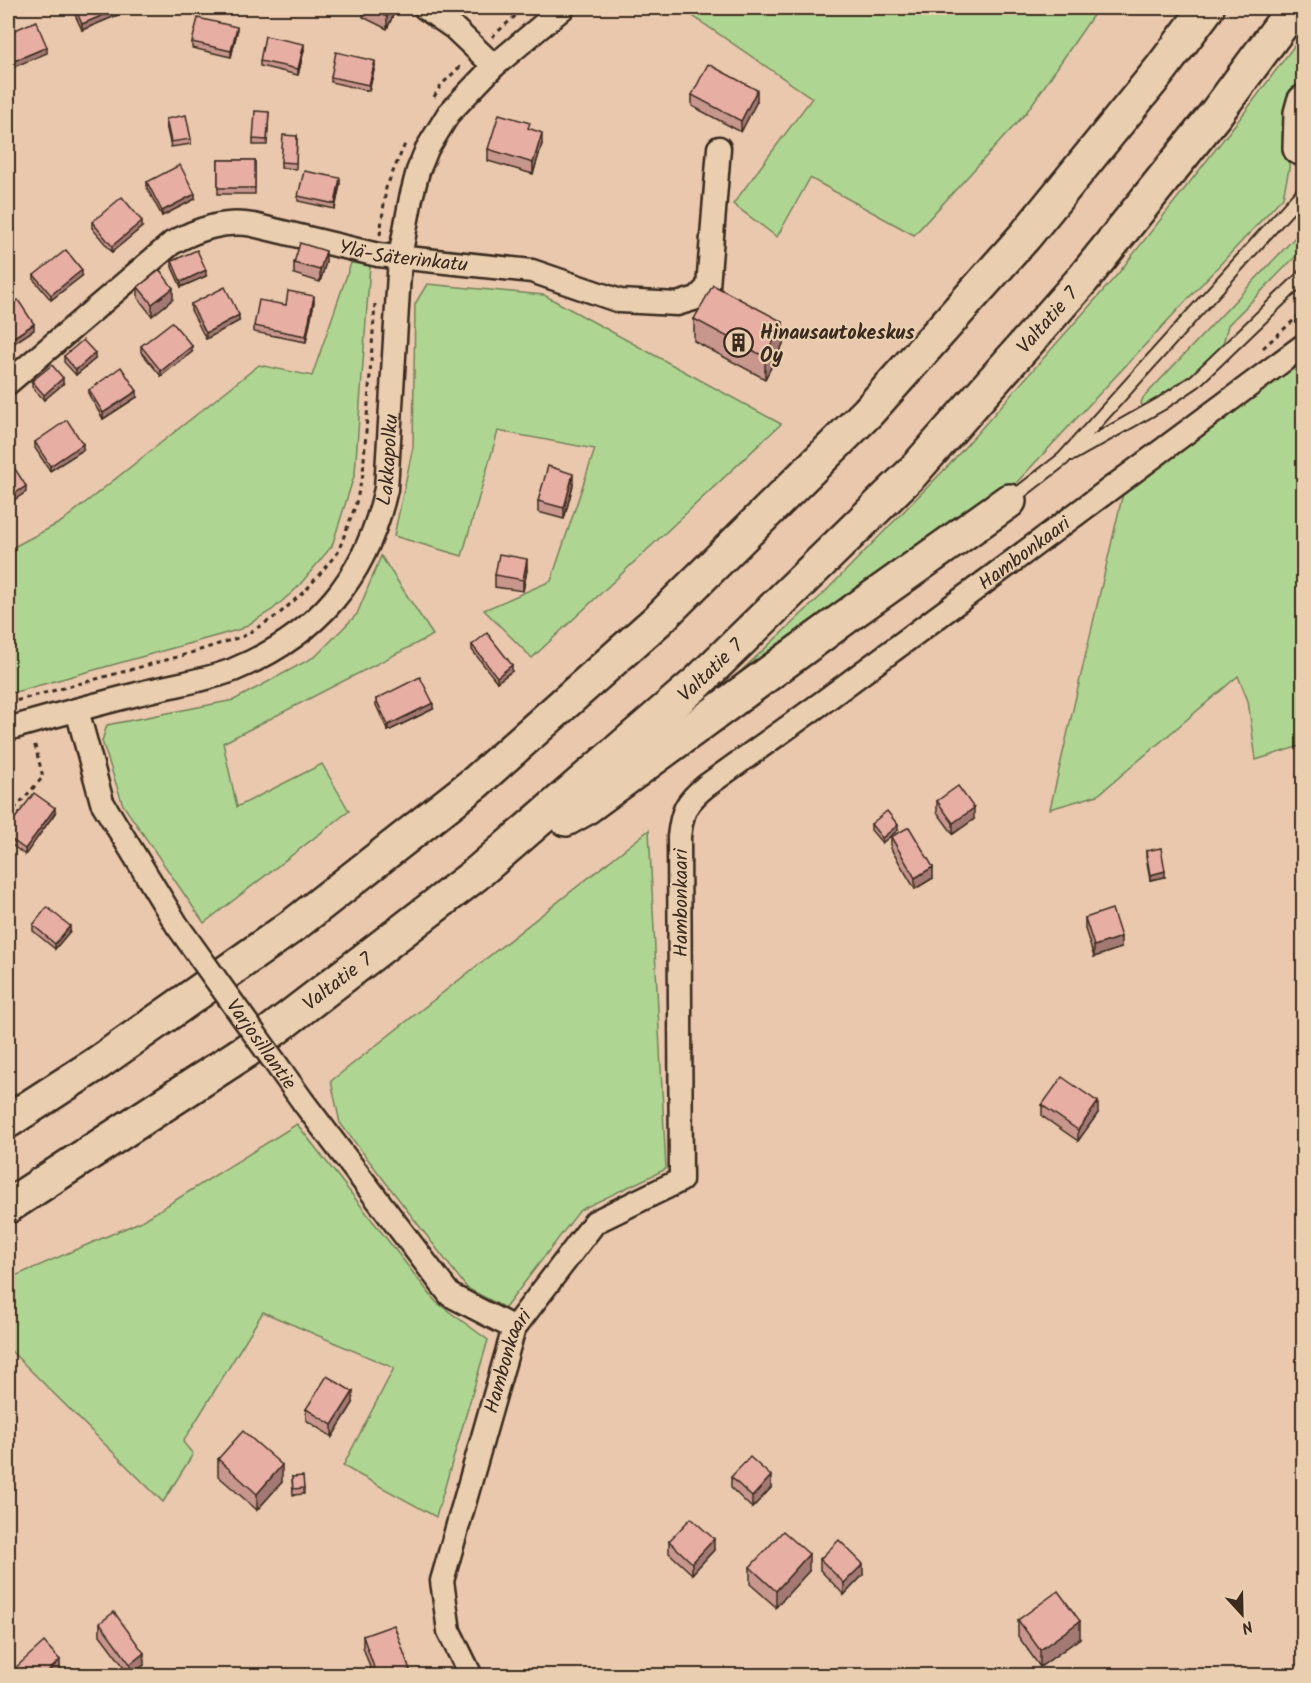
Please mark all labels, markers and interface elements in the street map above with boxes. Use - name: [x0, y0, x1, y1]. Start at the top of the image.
- street label: Ylä-Säterinkatu: [335, 232, 470, 282]
- street label: Valtatie 7: [1010, 280, 1088, 362]
- place label: Hinausautokeskus Oy: [760, 318, 915, 373]
- building icon: Hinausautokeskus Oy: [723, 327, 755, 359]
- street label: Lakkapolku: [369, 413, 409, 509]
- street label: Hambonkaari: [972, 509, 1079, 600]
- street label: Valtatie 7: [671, 631, 752, 711]
- street label: Hambonkaari: [666, 848, 698, 957]
- street label: Valtatie 7: [297, 945, 381, 1020]
- street label: Varjosillantie: [217, 993, 304, 1097]
- street label: Hambonkaari: [476, 1302, 542, 1417]
- north arrow: [1212, 1584, 1272, 1644]
- text: N: [1238, 1613, 1256, 1640]

